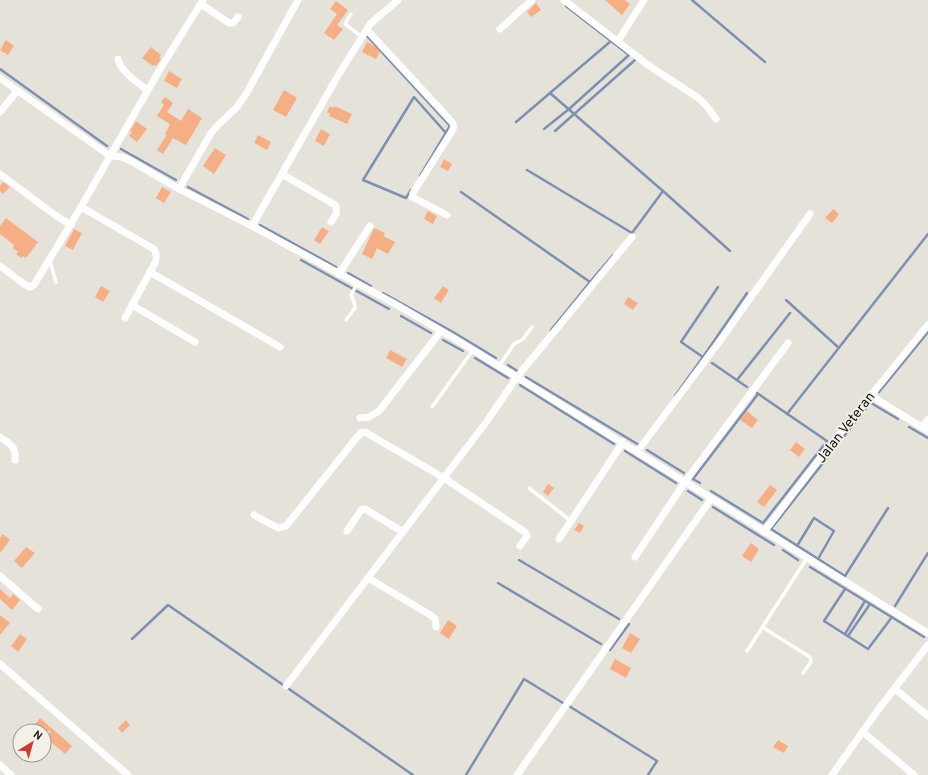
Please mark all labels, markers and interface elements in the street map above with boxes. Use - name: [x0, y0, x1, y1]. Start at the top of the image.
- street label: Jalan Veteran: [813, 389, 879, 467]
- north arrow: [12, 723, 52, 763]
- text: N: [30, 728, 45, 744]

